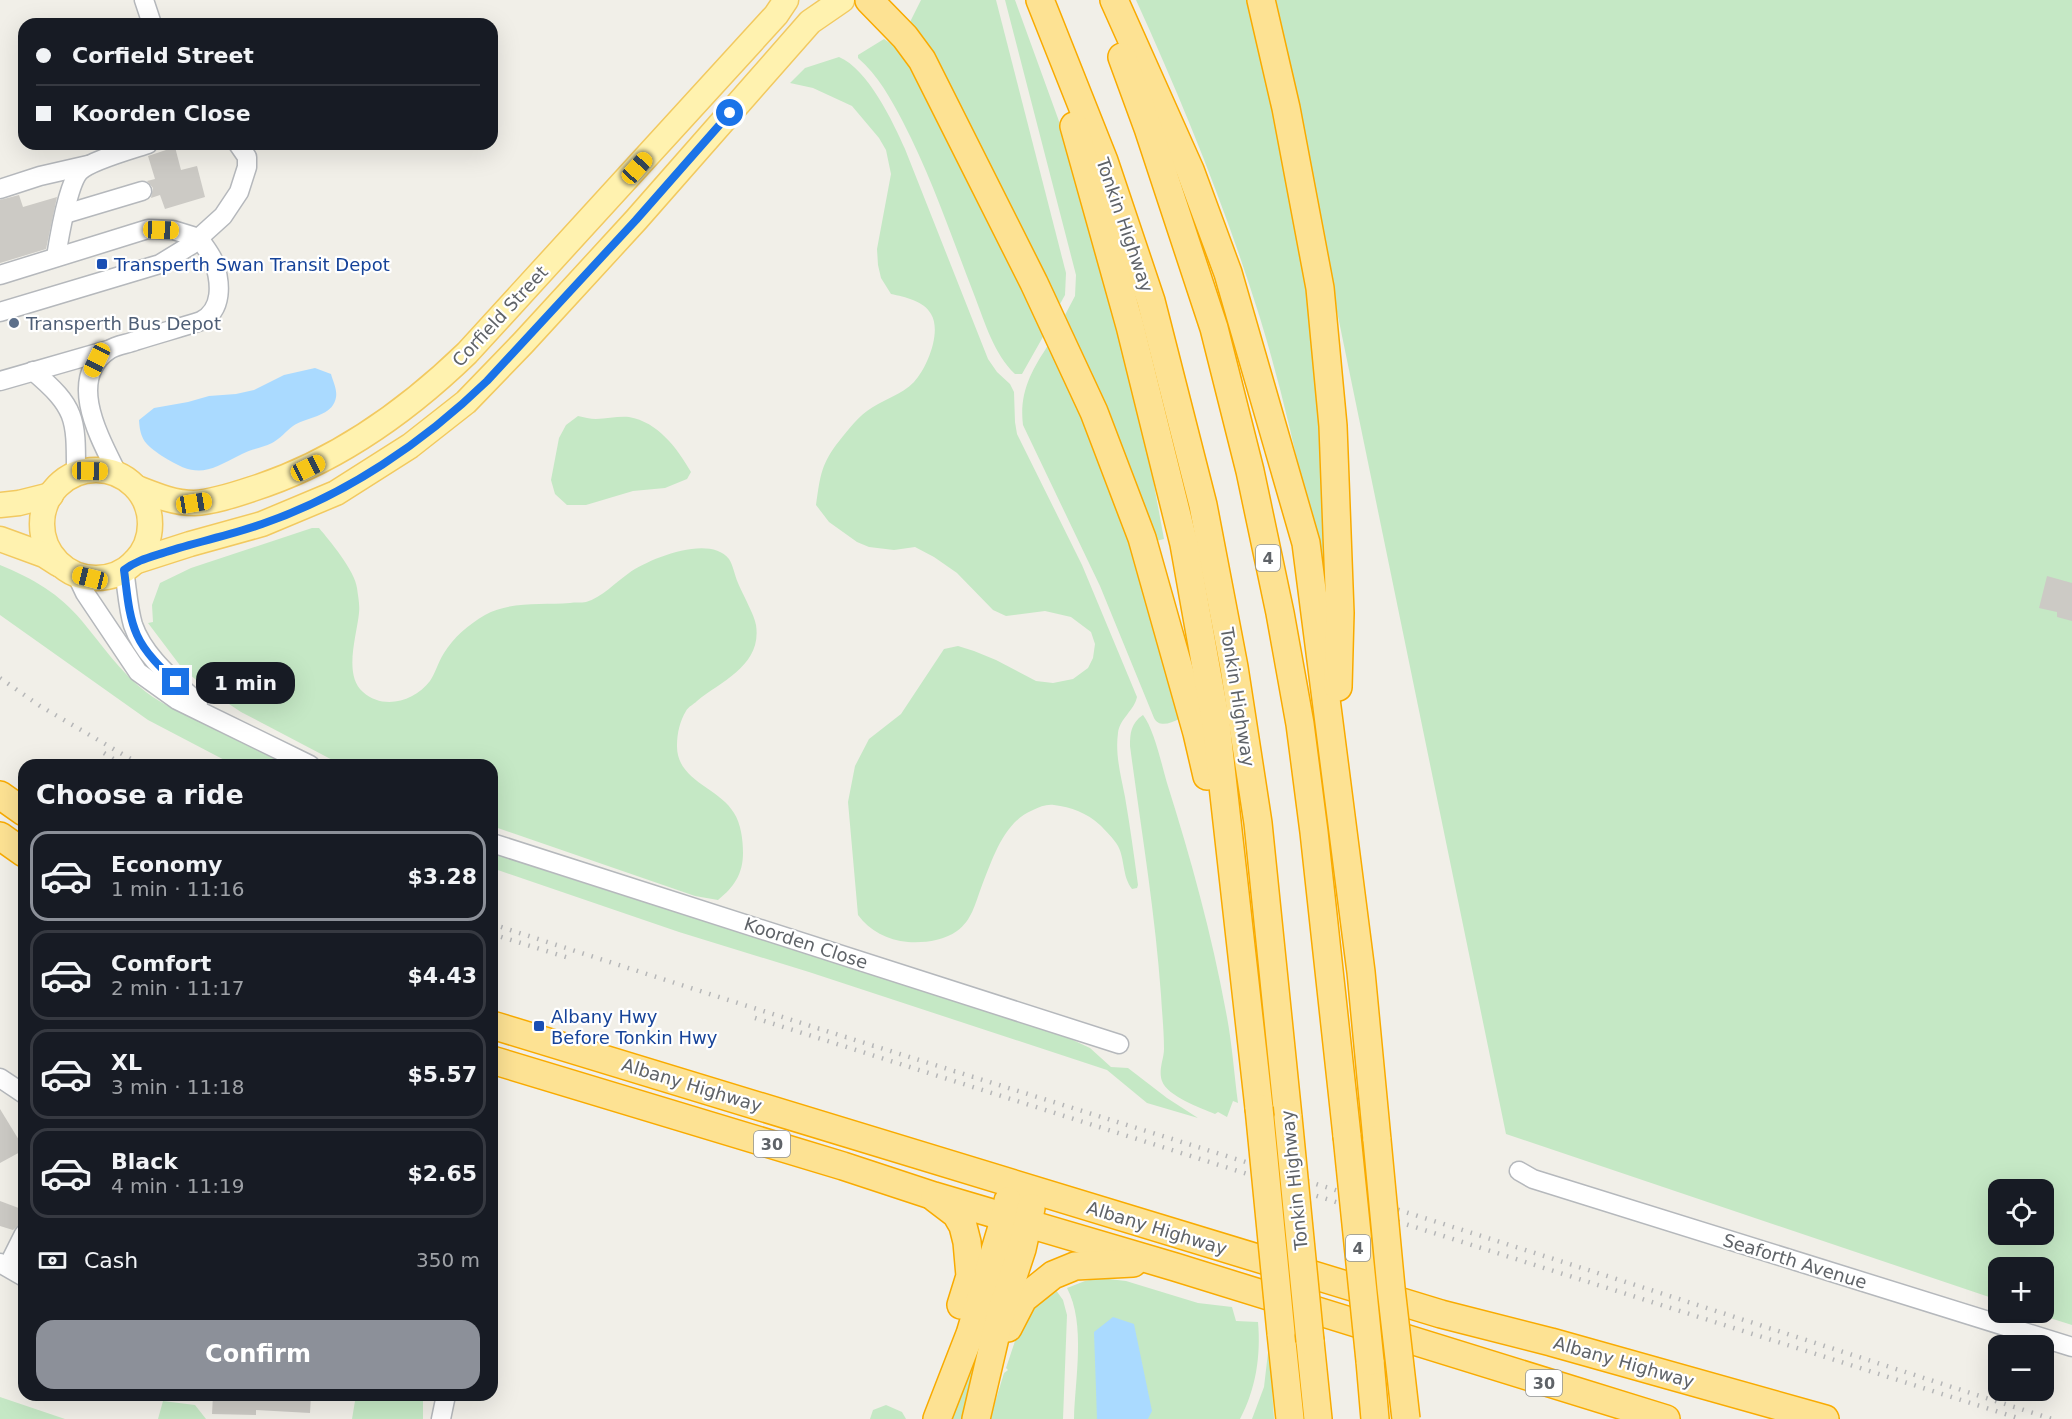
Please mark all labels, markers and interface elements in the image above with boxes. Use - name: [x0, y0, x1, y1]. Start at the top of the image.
- text: Corfield Street: [72, 43, 254, 68]
- route start: [716, 99, 743, 126]
- text: Koorden Close: [72, 101, 251, 126]
- car: [618, 149, 656, 187]
- street label: Tonkin Highway: [1092, 154, 1158, 295]
- car: [143, 220, 179, 240]
- place label: Transperth Swan Transit Depot: [113, 254, 390, 275]
- marker: Transperth Swan Transit Depot: [95, 257, 109, 271]
- street label: Corfield Street: [448, 261, 552, 371]
- place label: Transperth Bus Depot: [25, 313, 221, 334]
- marker: Transperth Bus Depot: [7, 316, 21, 330]
- car: [81, 340, 113, 380]
- car: [288, 452, 328, 484]
- car: [72, 462, 108, 480]
- car: [175, 491, 213, 515]
- road number: 4: [1256, 545, 1280, 571]
- car: [70, 565, 110, 591]
- street label: Tonkin Highway: [1216, 625, 1259, 768]
- callout: 1 min: [197, 661, 296, 703]
- route end: [162, 668, 189, 695]
- text: 1 min: [214, 671, 277, 695]
- text: Choose a ride: [36, 779, 244, 810]
- icon: car: [39, 849, 93, 903]
- text: Economy: [111, 852, 222, 877]
- text: $3.28: [407, 864, 477, 889]
- text: 1 min · 11:16: [111, 877, 245, 901]
- street label: Koorden Close: [742, 913, 870, 973]
- icon: car: [39, 948, 93, 1002]
- text: Comfort: [111, 951, 211, 976]
- text: $4.43: [407, 963, 477, 988]
- text: 2 min · 11:17: [111, 976, 245, 1000]
- place label: Albany Hwy Before Tonkin Hwy: [551, 1006, 718, 1048]
- marker: Albany Hwy Before Tonkin Hwy: [532, 1019, 546, 1033]
- icon: car: [39, 1047, 93, 1101]
- text: XL: [111, 1050, 142, 1075]
- street label: Albany Highway: [619, 1054, 765, 1116]
- text: $5.57: [407, 1062, 477, 1087]
- text: 3 min · 11:18: [111, 1075, 245, 1099]
- street label: Tonkin Highway: [1276, 1109, 1312, 1252]
- road number: 30: [754, 1131, 790, 1157]
- icon: car: [39, 1146, 93, 1200]
- text: Black: [111, 1149, 178, 1174]
- text: $2.65: [407, 1161, 477, 1186]
- text: 4 min · 11:19: [111, 1174, 245, 1198]
- map controls: [1988, 1179, 2054, 1401]
- button: locate: [1988, 1179, 2054, 1245]
- street label: Albany Highway: [1084, 1197, 1230, 1259]
- street label: Seaforth Avenue: [1721, 1229, 1869, 1293]
- road number: 4: [1346, 1235, 1370, 1261]
- icon: cash: [36, 1244, 69, 1277]
- text: Cash: [84, 1248, 138, 1273]
- text: 350 m: [416, 1248, 480, 1272]
- button: +: [1988, 1257, 2054, 1323]
- button: Confirm: [36, 1320, 480, 1389]
- street label: Albany Highway: [1551, 1332, 1697, 1392]
- button: −: [1988, 1335, 2054, 1401]
- road number: 30: [1526, 1370, 1562, 1396]

